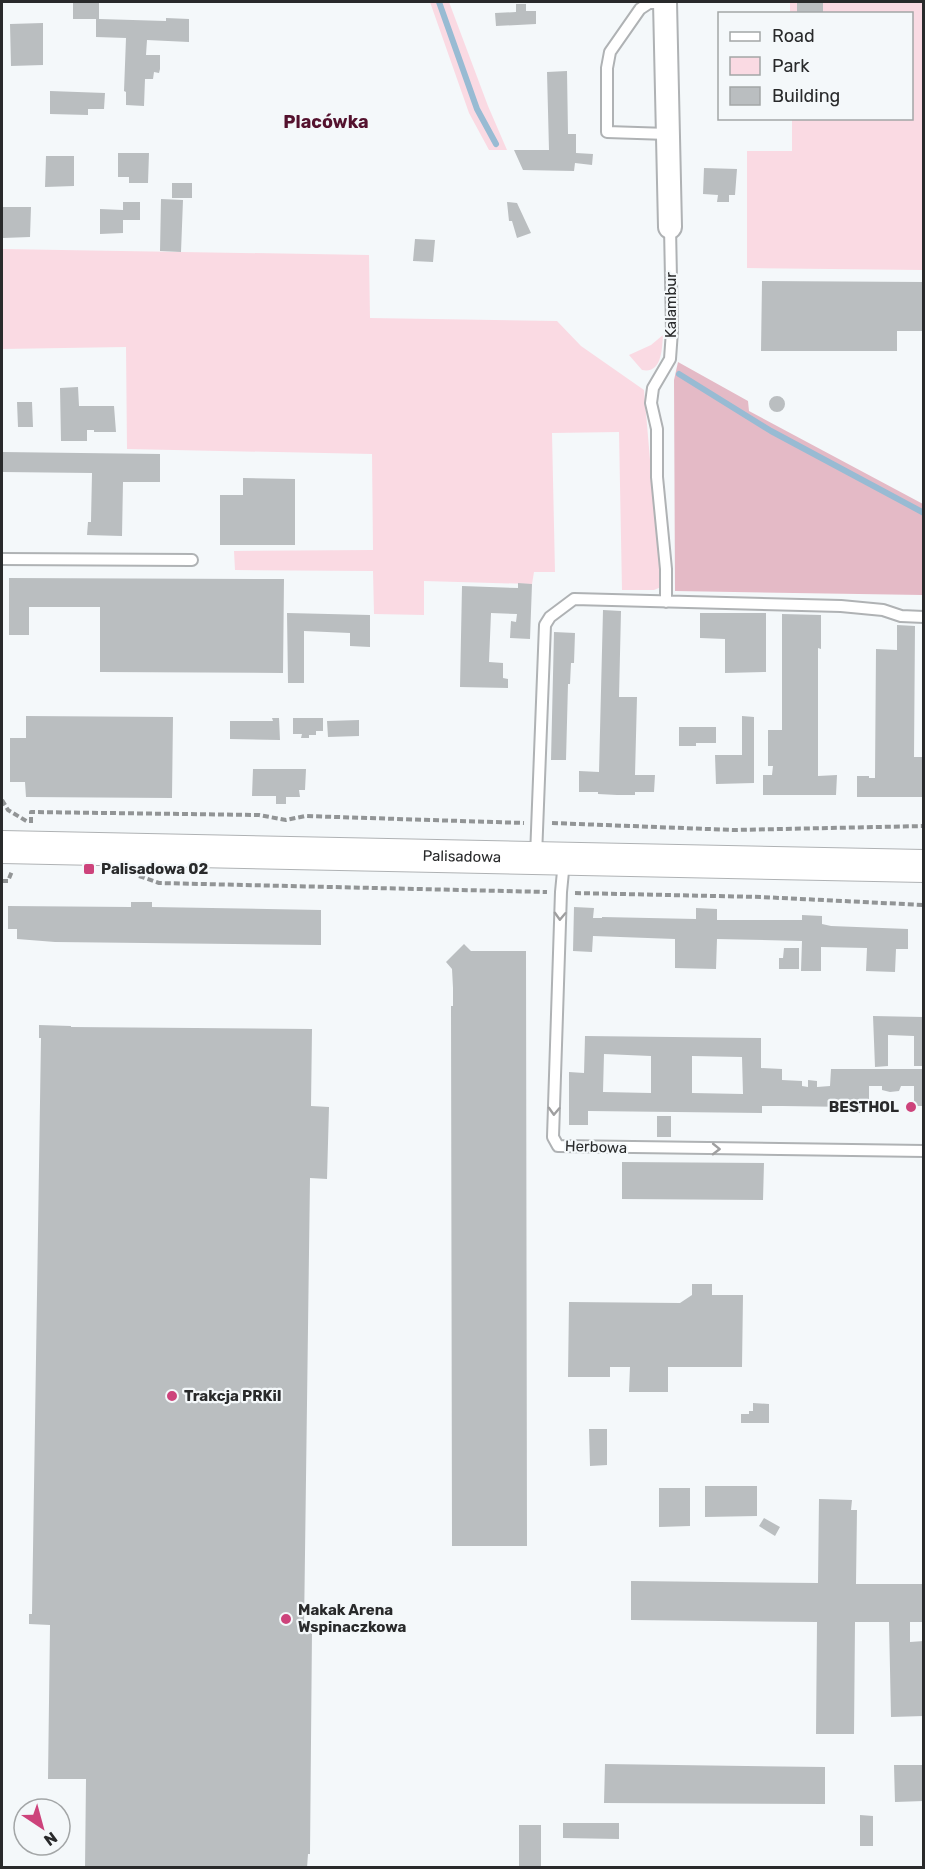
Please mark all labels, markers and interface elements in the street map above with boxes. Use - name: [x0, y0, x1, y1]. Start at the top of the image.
- legend: [718, 12, 913, 120]
- text: Road: [772, 25, 815, 47]
- text: Park: [772, 55, 810, 77]
- text: Building: [772, 85, 840, 107]
- district label: Placówka: [283, 111, 369, 133]
- street label: Kalambur: [662, 272, 680, 338]
- street label: Palisadowa: [423, 847, 501, 866]
- place label: Palisadowa 02: [101, 860, 208, 878]
- marker: Palisadowa 02: [82, 862, 96, 876]
- one-way arrow: [554, 911, 566, 920]
- place label: BESTHOL: [829, 1098, 899, 1116]
- marker: BESTHOL: [904, 1100, 918, 1114]
- one-way arrow: [548, 1106, 560, 1115]
- street label: Herbowa: [565, 1137, 627, 1157]
- one-way arrow: [711, 1143, 720, 1155]
- place label: Trakcja PRKiI: [184, 1387, 282, 1405]
- marker: Trakcja PRKiI: [165, 1389, 179, 1403]
- place label: Makak Arena Wspinaczkowa: [298, 1601, 407, 1636]
- marker: Makak Arena Wspinaczkowa: [279, 1612, 293, 1626]
- north arrow: [12, 1797, 72, 1857]
- text: N: [40, 1828, 61, 1850]

